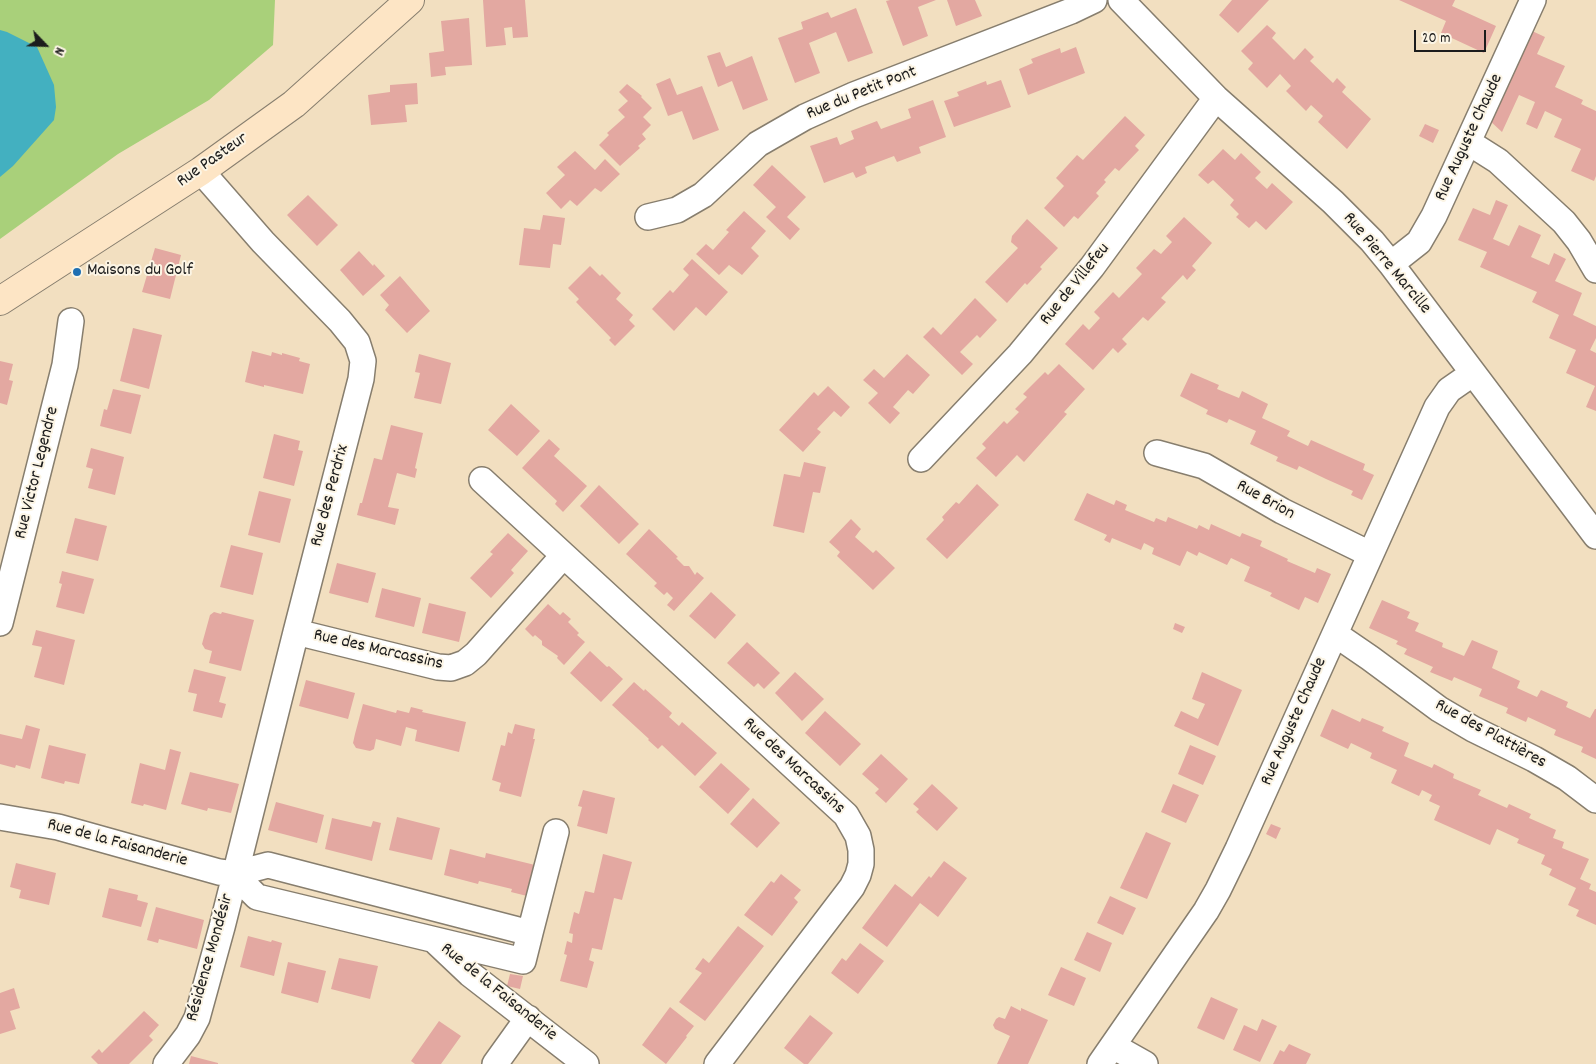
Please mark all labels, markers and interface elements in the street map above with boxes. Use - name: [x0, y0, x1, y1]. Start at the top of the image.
- north arrow: [20, 20, 70, 70]
- scale bar: [1416, 20, 1488, 52]
- text: 20 m: [1422, 28, 1450, 50]
- text: N: [48, 44, 69, 58]
- street label: Rue du Petit Pont: [804, 62, 920, 126]
- street label: Rue Auguste Chaude: [1431, 71, 1509, 205]
- street label: Rue Pasteur: [173, 129, 253, 193]
- street label: Rue Pierre Marcille: [1337, 209, 1435, 319]
- street label: Rue de Villefeu: [1036, 240, 1116, 330]
- place label: Maisons du Golf: [87, 261, 193, 283]
- marker: Maisons du Golf: [71, 266, 83, 278]
- street label: Rue Victor Legendre: [11, 405, 65, 541]
- street label: Rue des Perdrix: [307, 443, 355, 549]
- street label: Rue Brion: [1232, 476, 1298, 526]
- street label: Rue des Marcassins: [311, 626, 445, 676]
- street label: Rue Auguste Chaude: [1257, 655, 1333, 789]
- street label: Rue des Plattières: [1431, 695, 1549, 775]
- street label: Rue des Marcassins: [737, 714, 849, 820]
- street label: Rue de la Faisanderie: [45, 815, 189, 873]
- street label: Résidence Mondésir: [182, 892, 240, 1024]
- street label: Rue de la Faisanderie: [435, 939, 561, 1047]

